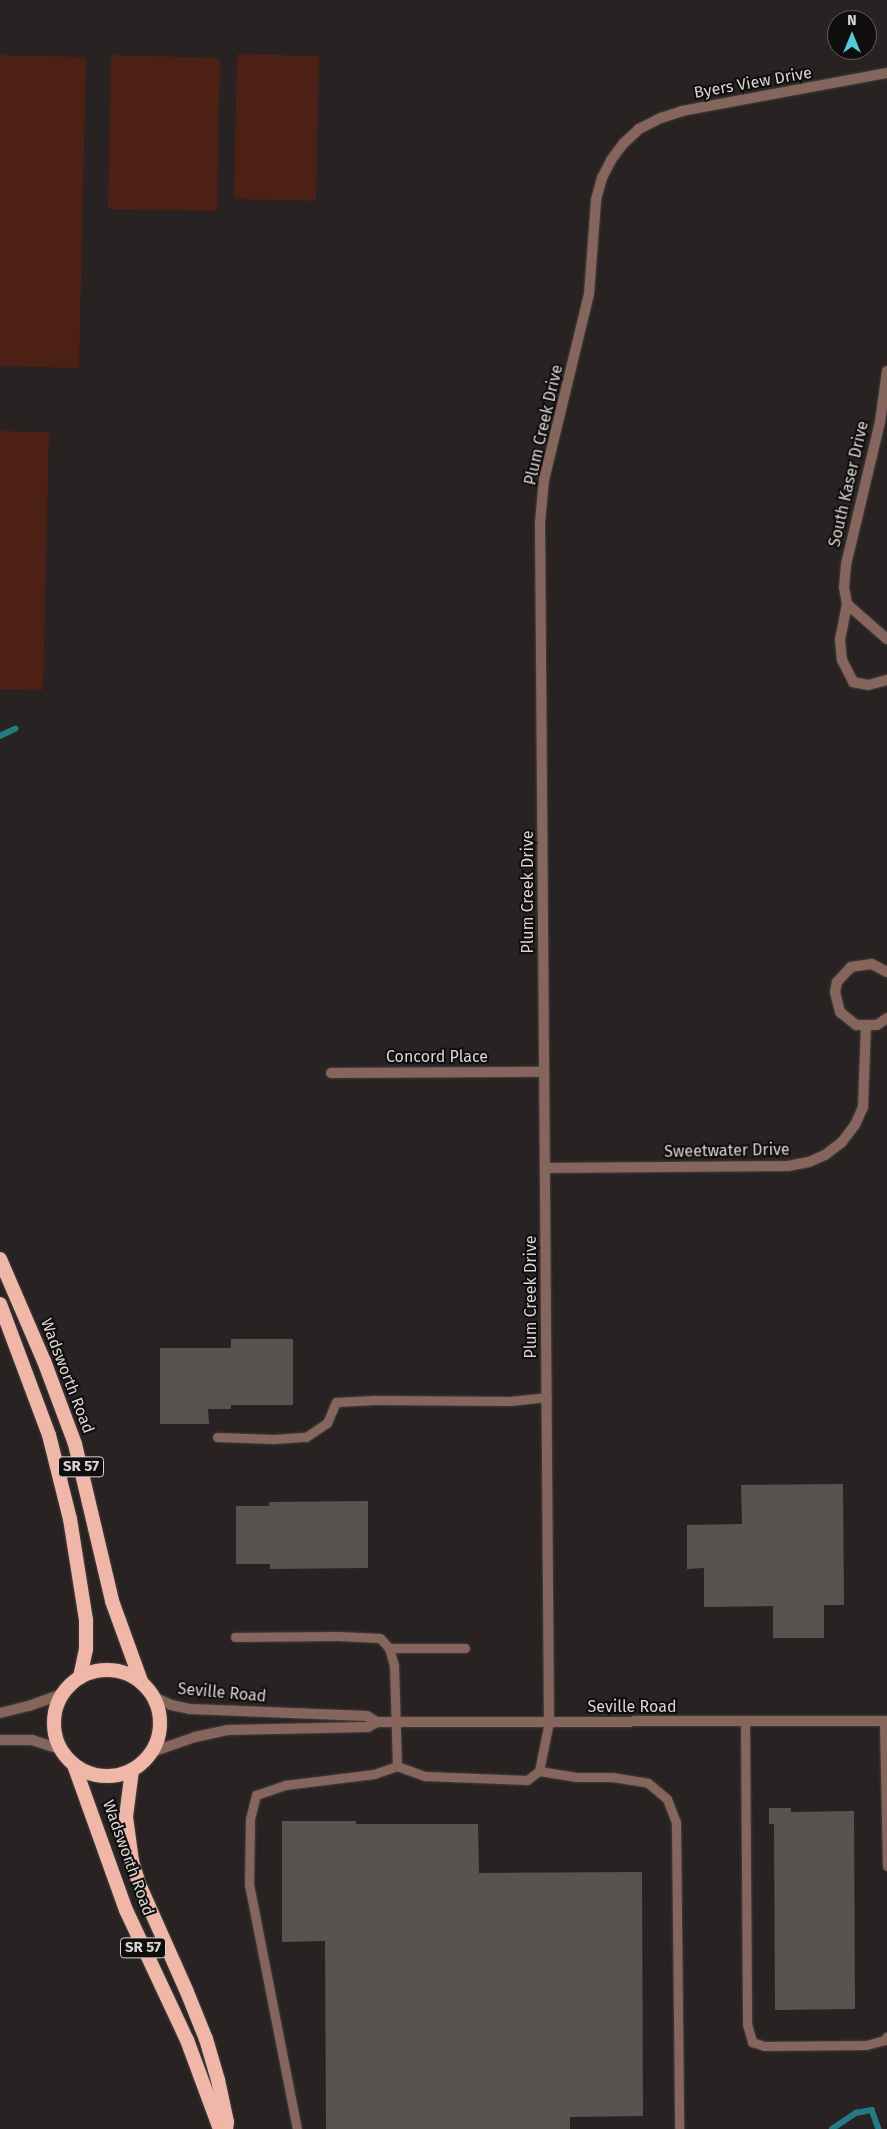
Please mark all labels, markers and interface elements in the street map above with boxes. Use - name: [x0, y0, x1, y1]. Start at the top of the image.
- north arrow: [827, 10, 877, 60]
- text: N: [847, 12, 857, 29]
- street label: Byers View Drive: [693, 63, 813, 103]
- street label: Plum Creek Drive: [521, 363, 567, 487]
- street label: South Kaser Drive: [825, 419, 873, 549]
- street label: Plum Creek Drive: [518, 831, 538, 953]
- street label: Concord Place: [386, 1047, 488, 1067]
- street label: Sweetwater Drive: [664, 1140, 790, 1162]
- street label: Plum Creek Drive: [521, 1236, 541, 1358]
- street label: Wadsworth Road: [36, 1316, 98, 1436]
- road number: SR 57: [57, 1454, 105, 1480]
- street label: Seville Road: [177, 1680, 267, 1706]
- street label: Seville Road: [588, 1697, 676, 1717]
- street label: Wadsworth Road: [98, 1798, 158, 1918]
- road number: SR 57: [119, 1936, 167, 1960]

